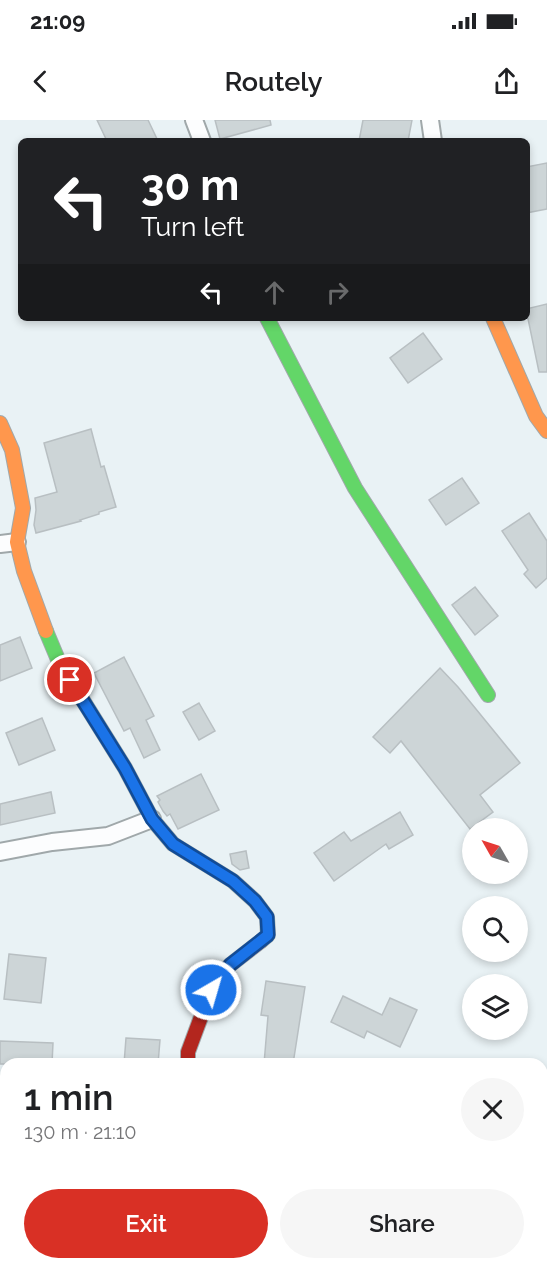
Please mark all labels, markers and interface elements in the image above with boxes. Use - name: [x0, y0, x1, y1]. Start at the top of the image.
- text: 21:09: [30, 8, 85, 34]
- icon: back: [24, 65, 57, 98]
- icon: share: [490, 65, 523, 98]
- text: Routely: [224, 66, 323, 97]
- text: 30 m: [141, 161, 239, 210]
- icon: left: [42, 162, 120, 240]
- text: Turn left: [141, 211, 244, 242]
- icon: left: [195, 276, 228, 309]
- icon: ahead: [258, 276, 291, 309]
- icon: right: [321, 276, 354, 309]
- pin: [44, 654, 95, 705]
- icon: arrive: [53, 663, 86, 696]
- north arrow: [462, 818, 528, 884]
- map controls: [462, 818, 528, 1040]
- button: search: [462, 896, 528, 962]
- position arrow: [179, 958, 243, 1022]
- button: layers: [462, 974, 528, 1040]
- text: 1 min: [24, 1076, 113, 1118]
- button: close: [461, 1078, 524, 1141]
- text: 130 m · 21:10: [24, 1120, 136, 1144]
- button: Exit: [24, 1189, 268, 1258]
- button: Share: [280, 1189, 524, 1258]

